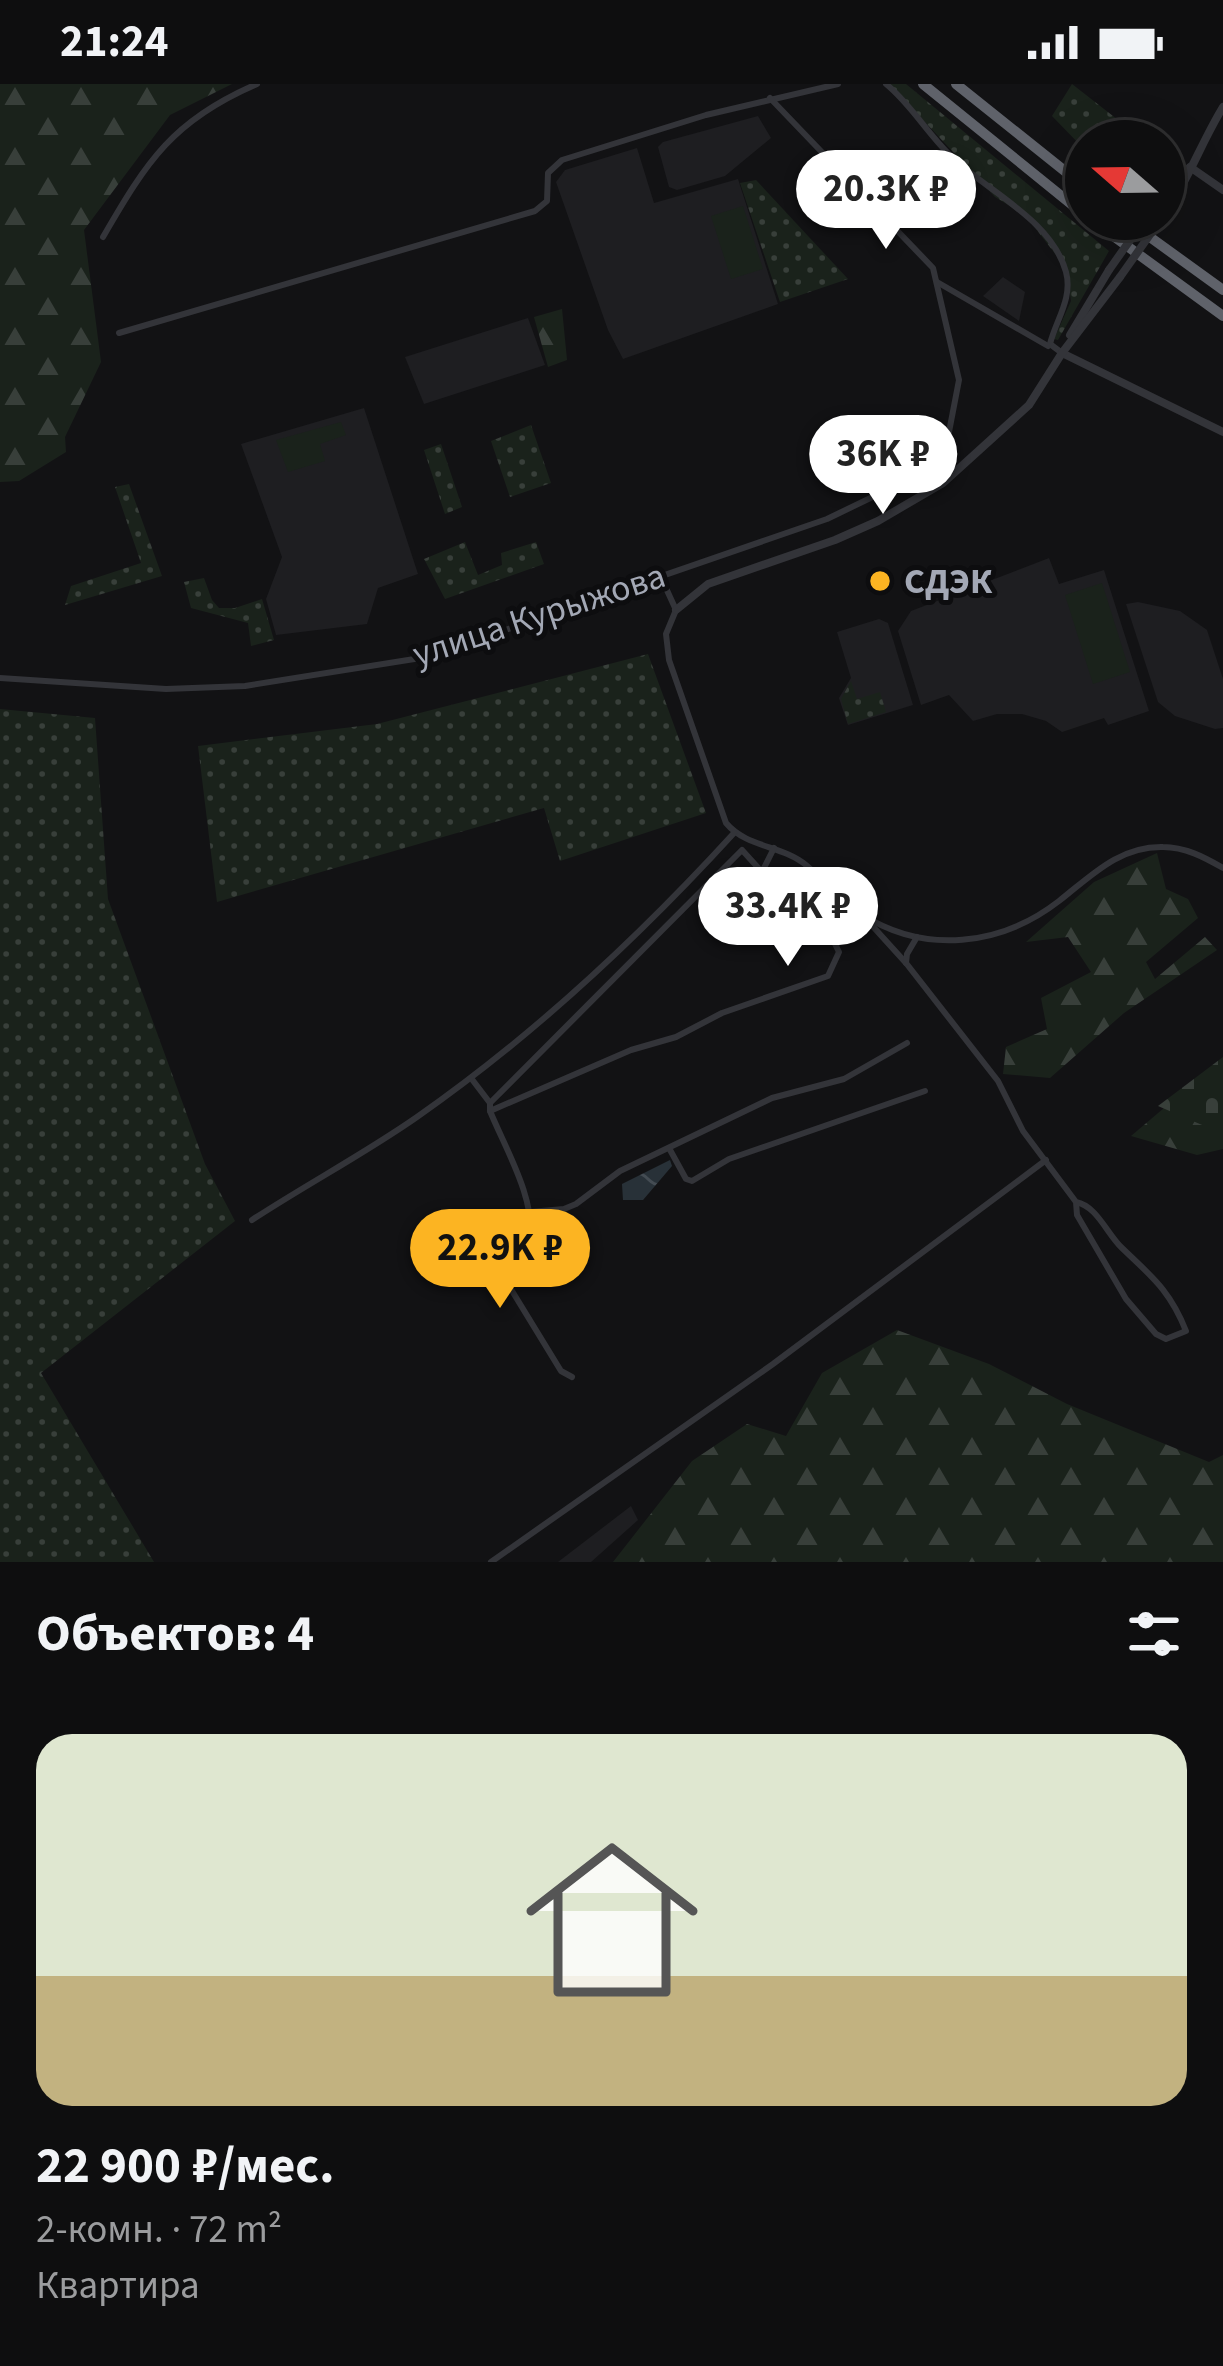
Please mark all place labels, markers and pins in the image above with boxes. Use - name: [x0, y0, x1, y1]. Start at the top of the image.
- pin: 20.3K ₽: [775, 150, 997, 252]
- pin: 36K ₽: [799, 415, 967, 517]
- place label: СДЭК: [904, 556, 993, 607]
- marker: СДЭК: [867, 568, 893, 594]
- pin: 33.4K ₽: [677, 867, 899, 969]
- pin: 22.9K ₽: [389, 1209, 611, 1311]

